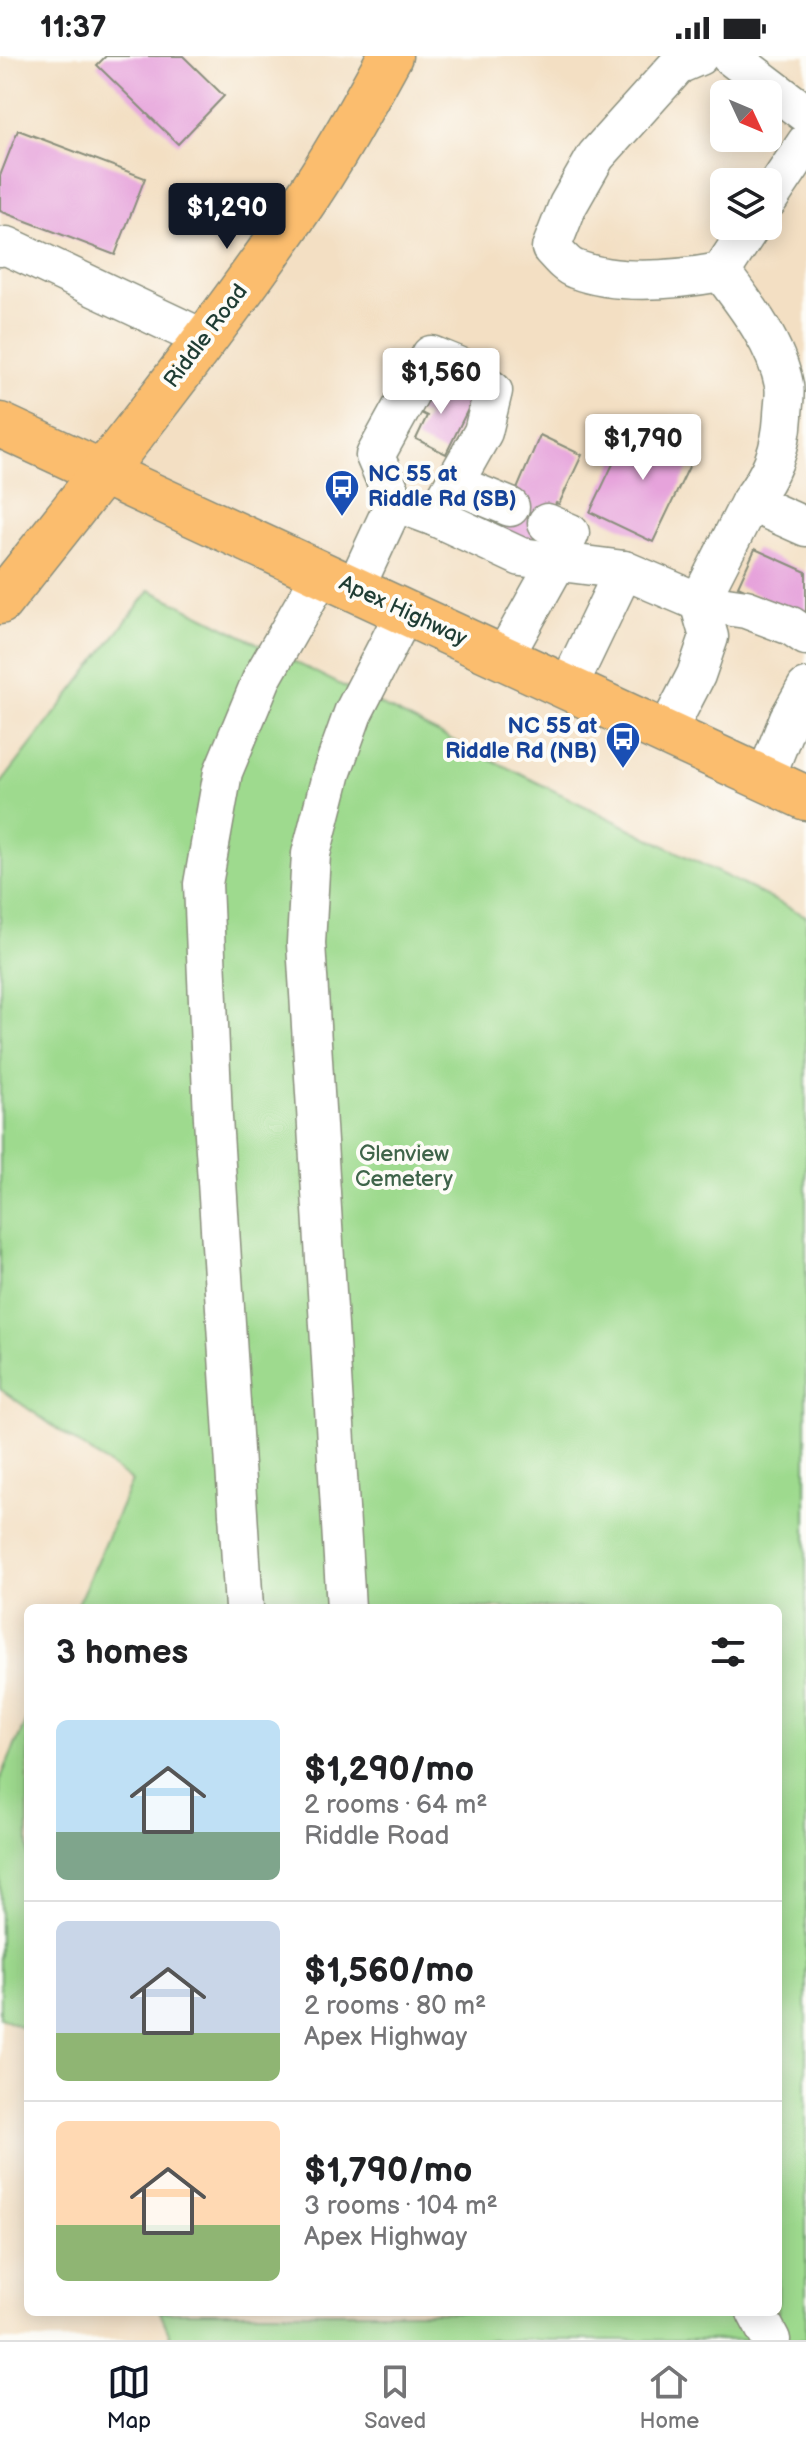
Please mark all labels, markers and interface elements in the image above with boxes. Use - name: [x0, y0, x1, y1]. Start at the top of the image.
- text: 11:37: [40, 10, 107, 46]
- north arrow: [710, 80, 782, 152]
- map controls: [710, 80, 782, 240]
- button: layers: [710, 168, 782, 240]
- pin: $1,290: [162, 183, 292, 251]
- text: $1,290: [187, 193, 267, 224]
- street label: Riddle Road: [158, 279, 254, 393]
- pin: $1,560: [376, 348, 506, 416]
- text: $1,560: [401, 358, 481, 389]
- pin: $1,790: [578, 414, 708, 482]
- text: $1,790: [603, 424, 683, 455]
- place label: NC 55 at Riddle Rd (SB): [368, 461, 517, 513]
- bus stop icon: NC 55 at Riddle Rd (SB): [323, 468, 361, 518]
- street label: Apex Highway: [335, 570, 471, 652]
- place label: NC 55 at Riddle Rd (NB): [445, 713, 598, 765]
- bus stop icon: NC 55 at Riddle Rd (NB): [604, 720, 642, 770]
- park label: Glenview Cemetery: [355, 1141, 453, 1193]
- icon: filters: [706, 1630, 750, 1674]
- text: 3 homes: [56, 1632, 188, 1673]
- text: $1,290/mo: [304, 1749, 474, 1790]
- icon: home: [120, 1752, 216, 1848]
- text: 2 rooms · 64 m²: [304, 1790, 488, 1821]
- text: Riddle Road: [304, 1821, 449, 1852]
- text: $1,560/mo: [304, 1950, 474, 1991]
- icon: home: [120, 1953, 216, 2049]
- text: 2 rooms · 80 m²: [304, 1991, 486, 2022]
- text: Apex Highway: [304, 2022, 467, 2053]
- text: $1,790/mo: [304, 2150, 472, 2191]
- icon: home: [120, 2153, 216, 2249]
- text: 3 rooms · 104 m²: [304, 2191, 498, 2222]
- text: Apex Highway: [304, 2222, 467, 2253]
- tab: Map: [107, 2360, 151, 2435]
- tab: Saved: [364, 2360, 426, 2435]
- tab: Home: [639, 2360, 699, 2435]

